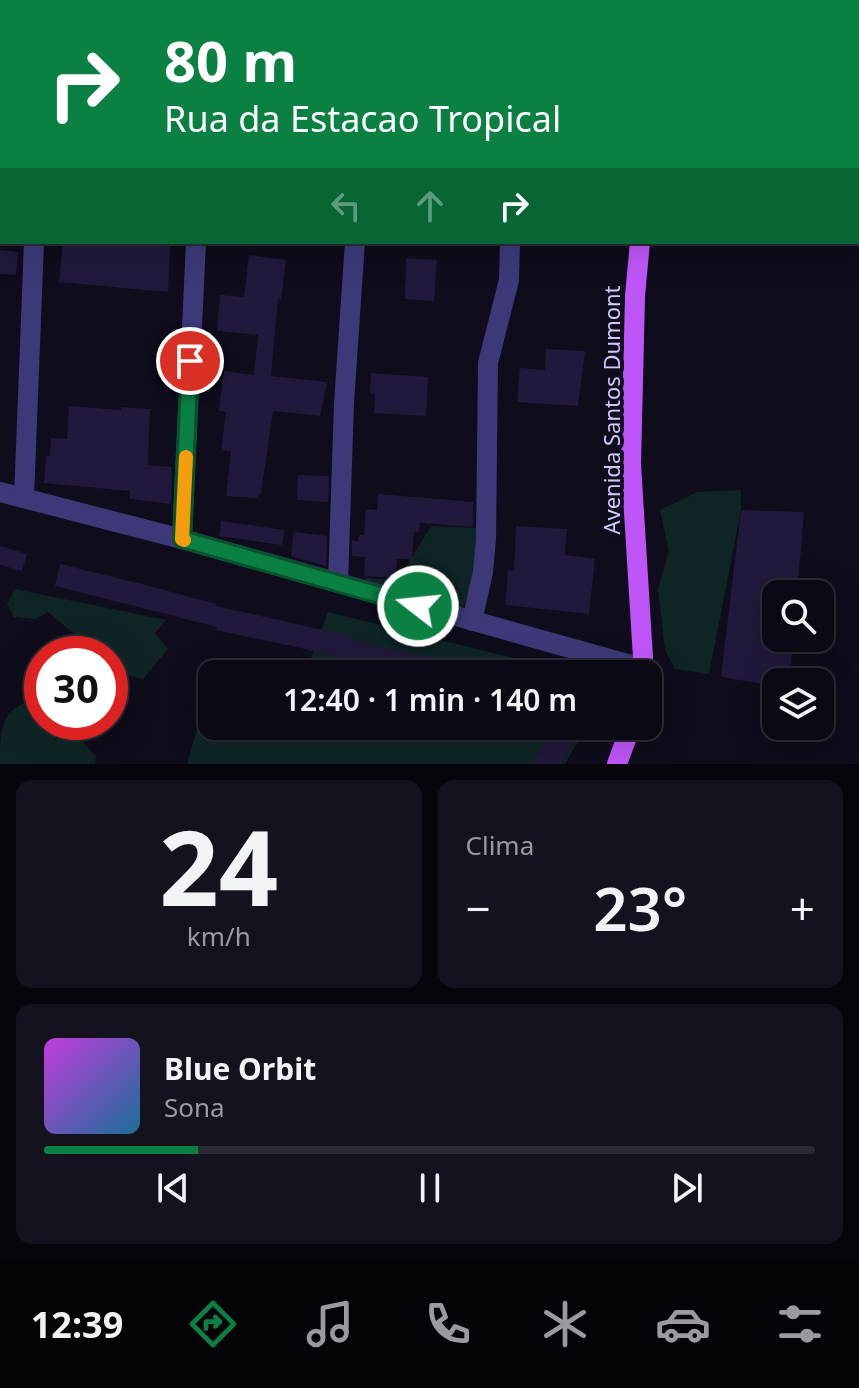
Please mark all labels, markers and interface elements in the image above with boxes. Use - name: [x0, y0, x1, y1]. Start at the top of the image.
- text: 80 m: [164, 22, 297, 98]
- icon: right: [32, 32, 136, 136]
- text: Rua da Estacao Tropical: [164, 94, 561, 143]
- icon: left: [324, 184, 368, 228]
- icon: ahead: [408, 184, 452, 228]
- icon: right: [492, 184, 536, 228]
- street label: Avenida Santos Dumont: [596, 285, 626, 535]
- pin: [156, 327, 224, 395]
- icon: arrive: [168, 339, 212, 383]
- position arrow: [376, 564, 460, 648]
- map controls: [762, 580, 834, 740]
- button: search: [762, 580, 834, 652]
- speed limit sign: 30: [24, 636, 128, 740]
- button: layers: [762, 668, 834, 740]
- text: 12:40 · 1 min · 140 m: [283, 679, 577, 720]
- text: 24: [159, 795, 278, 936]
- text: Clima: [466, 827, 534, 863]
- text: 23°: [593, 867, 687, 949]
- text: −: [466, 878, 491, 938]
- text: +: [790, 878, 815, 938]
- text: km/h: [187, 918, 251, 954]
- text: Blue Orbit: [164, 1048, 316, 1089]
- text: Sona: [164, 1089, 225, 1125]
- icon: previous: [151, 1166, 195, 1210]
- icon: pause: [408, 1166, 452, 1210]
- icon: next: [665, 1166, 709, 1210]
- icon: directions: [185, 1296, 241, 1352]
- icon: music: [302, 1296, 358, 1352]
- icon: phone: [420, 1296, 476, 1352]
- icon: climate: [537, 1296, 593, 1352]
- icon: car: [655, 1296, 711, 1352]
- icon: filters: [772, 1296, 828, 1352]
- text: 12:39: [31, 1300, 123, 1349]

